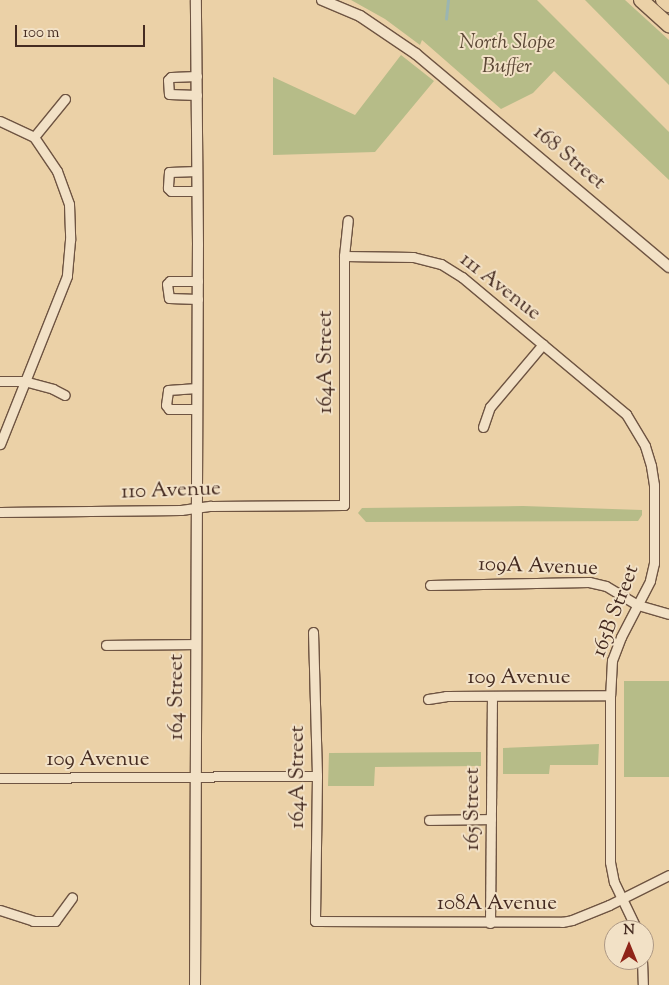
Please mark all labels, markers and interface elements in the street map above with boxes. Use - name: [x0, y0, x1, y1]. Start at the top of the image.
- scale bar: [18, 15, 148, 47]
- text: 100 m: [23, 23, 59, 44]
- park label: North Slope Buffer: [459, 30, 555, 80]
- street label: 168 Street: [528, 120, 610, 196]
- street label: 111 Avenue: [454, 248, 546, 326]
- street label: 164A Street: [313, 310, 339, 414]
- street label: 110 Avenue: [121, 477, 221, 505]
- street label: 109A Avenue: [478, 552, 598, 582]
- street label: 165B Street: [587, 561, 645, 661]
- street label: 164 Street: [164, 654, 190, 740]
- street label: 109 Avenue: [468, 665, 570, 691]
- street label: 164A Street: [285, 725, 311, 829]
- street label: 109 Avenue: [47, 747, 149, 773]
- street label: 165 Street: [460, 767, 486, 851]
- street label: 108A Avenue: [437, 891, 557, 917]
- north arrow: [604, 920, 654, 970]
- text: N: [623, 921, 635, 941]

